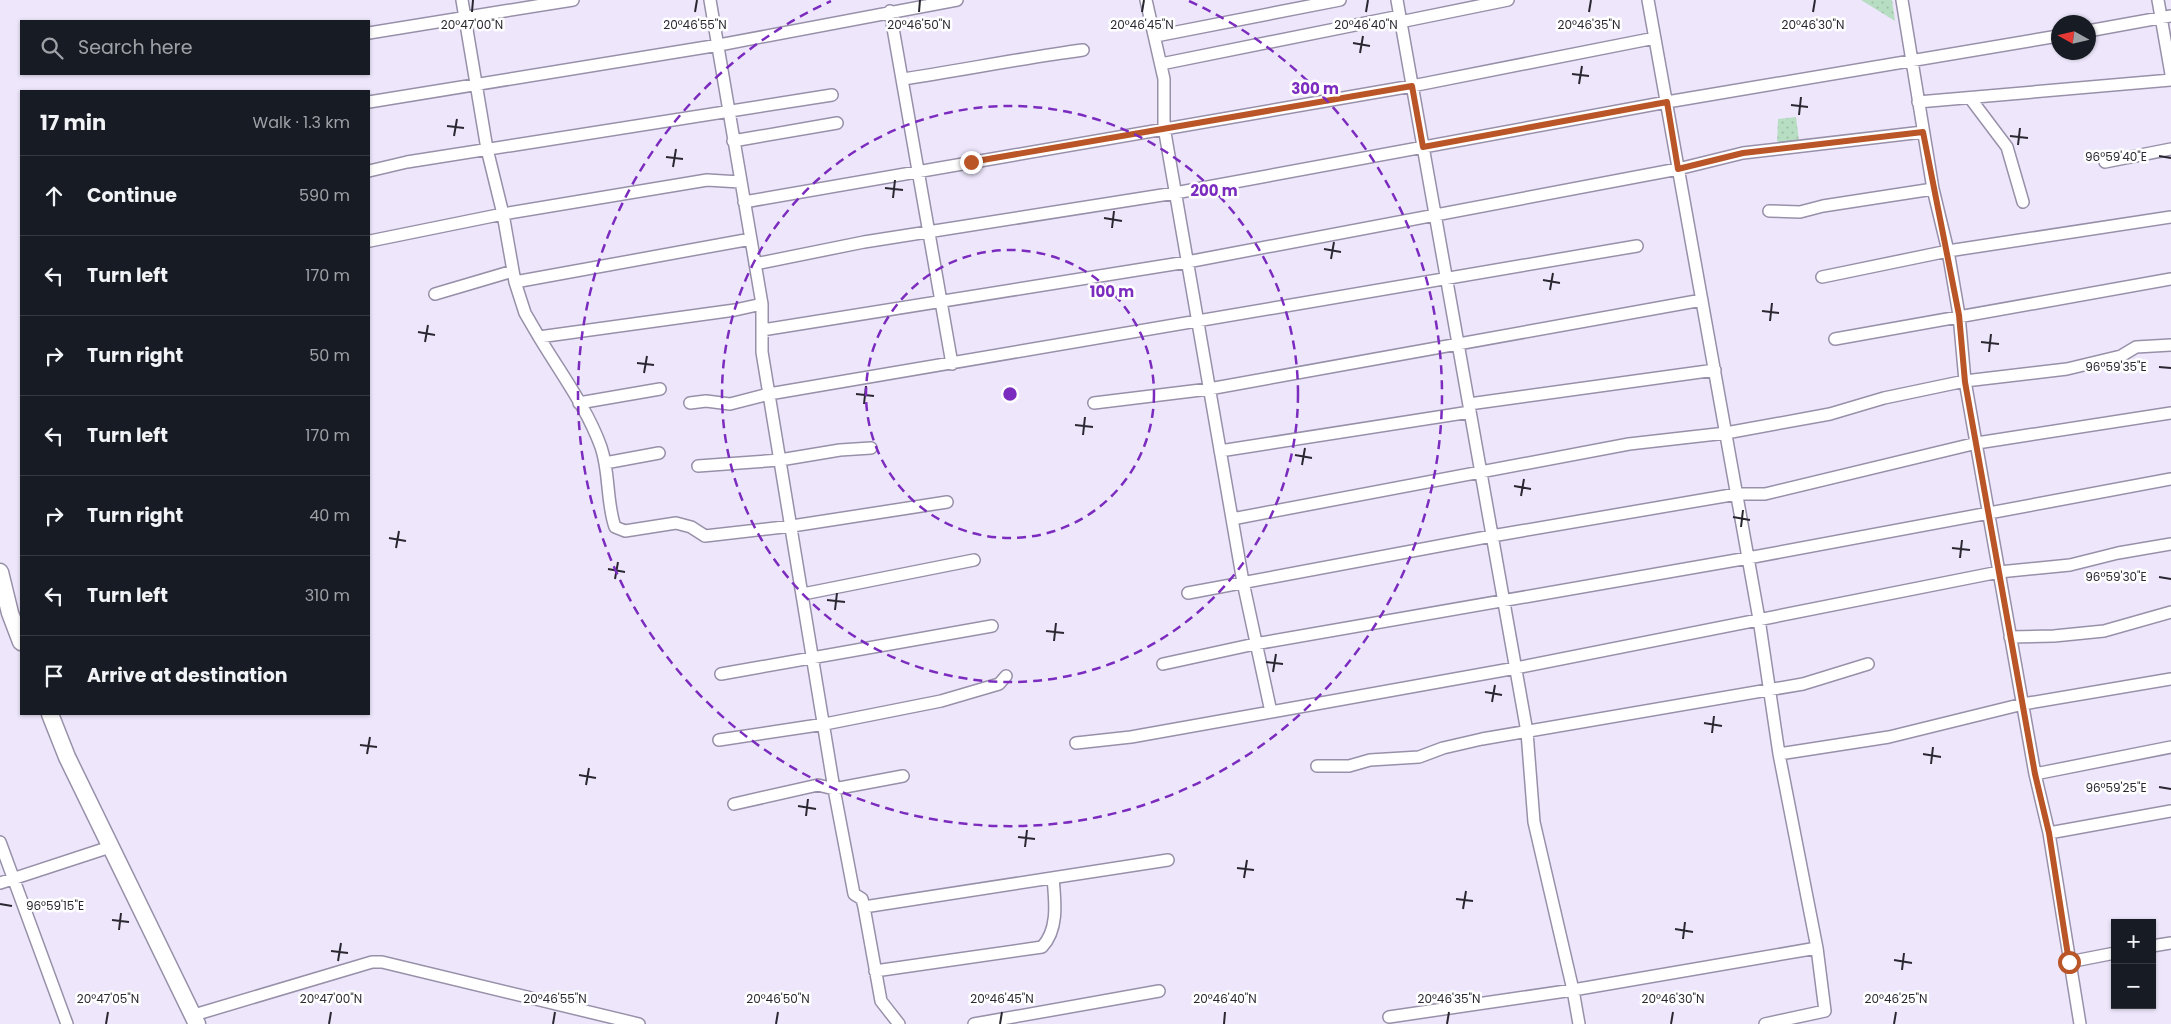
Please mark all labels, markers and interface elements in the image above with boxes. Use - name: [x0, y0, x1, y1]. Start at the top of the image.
- north arrow: [2051, 15, 2096, 60]
- text: 20°47'00"N: [441, 16, 503, 33]
- text: 20°46'55"N: [663, 16, 727, 33]
- text: 20°46'50"N: [887, 16, 951, 33]
- text: 20°46'45"N: [1110, 16, 1174, 33]
- text: 20°46'40"N: [1334, 16, 1398, 33]
- text: 20°46'35"N: [1558, 16, 1620, 33]
- text: 20°46'30"N: [1782, 16, 1844, 33]
- search box: [20, 20, 370, 75]
- icon: search: [38, 34, 66, 62]
- text: Search here: [78, 34, 192, 61]
- text: 300 m: [1291, 78, 1339, 99]
- text: 17 min: [40, 108, 106, 137]
- text: Walk · 1.3 km: [253, 111, 350, 134]
- text: 96°59'40"E: [2085, 148, 2147, 165]
- route end: [960, 151, 983, 174]
- text: 200 m: [1190, 180, 1238, 201]
- icon: ahead: [40, 182, 68, 210]
- text: Continue: [87, 182, 177, 209]
- text: 590 m: [299, 184, 350, 207]
- icon: left: [40, 262, 68, 290]
- text: Turn left: [87, 262, 168, 289]
- text: 170 m: [305, 264, 350, 287]
- text: 100 m: [1090, 281, 1134, 302]
- icon: right: [40, 342, 68, 370]
- text: Turn right: [87, 342, 183, 369]
- text: 50 m: [309, 344, 350, 367]
- text: 96°59'35"E: [2085, 358, 2147, 375]
- centre of rings: [1001, 385, 1019, 403]
- icon: left: [40, 422, 68, 450]
- text: Turn left: [87, 422, 168, 449]
- text: 170 m: [305, 424, 350, 447]
- icon: right: [40, 502, 68, 530]
- text: Turn right: [87, 502, 183, 529]
- text: 40 m: [309, 504, 350, 527]
- text: 96°59'30"E: [2085, 568, 2147, 585]
- icon: left: [40, 582, 68, 610]
- text: Turn left: [87, 582, 168, 609]
- text: 310 m: [305, 584, 350, 607]
- icon: arrive: [40, 662, 68, 690]
- text: Arrive at destination: [87, 662, 288, 689]
- text: 96°59'25"E: [2085, 779, 2147, 796]
- text: 96°59'15"E: [26, 897, 84, 914]
- map controls: [2111, 919, 2156, 1009]
- button: +: [2111, 919, 2156, 964]
- route start: [2058, 951, 2081, 974]
- button: −: [2111, 964, 2156, 1009]
- text: 20°47'05"N: [77, 990, 139, 1007]
- text: 20°47'00"N: [300, 990, 362, 1007]
- text: 20°46'55"N: [523, 990, 587, 1007]
- text: 20°46'50"N: [746, 990, 810, 1007]
- text: 20°46'45"N: [970, 990, 1034, 1007]
- text: 20°46'40"N: [1193, 990, 1257, 1007]
- text: 20°46'35"N: [1418, 990, 1480, 1007]
- text: 20°46'30"N: [1642, 990, 1704, 1007]
- text: 20°46'25"N: [1865, 990, 1927, 1007]

